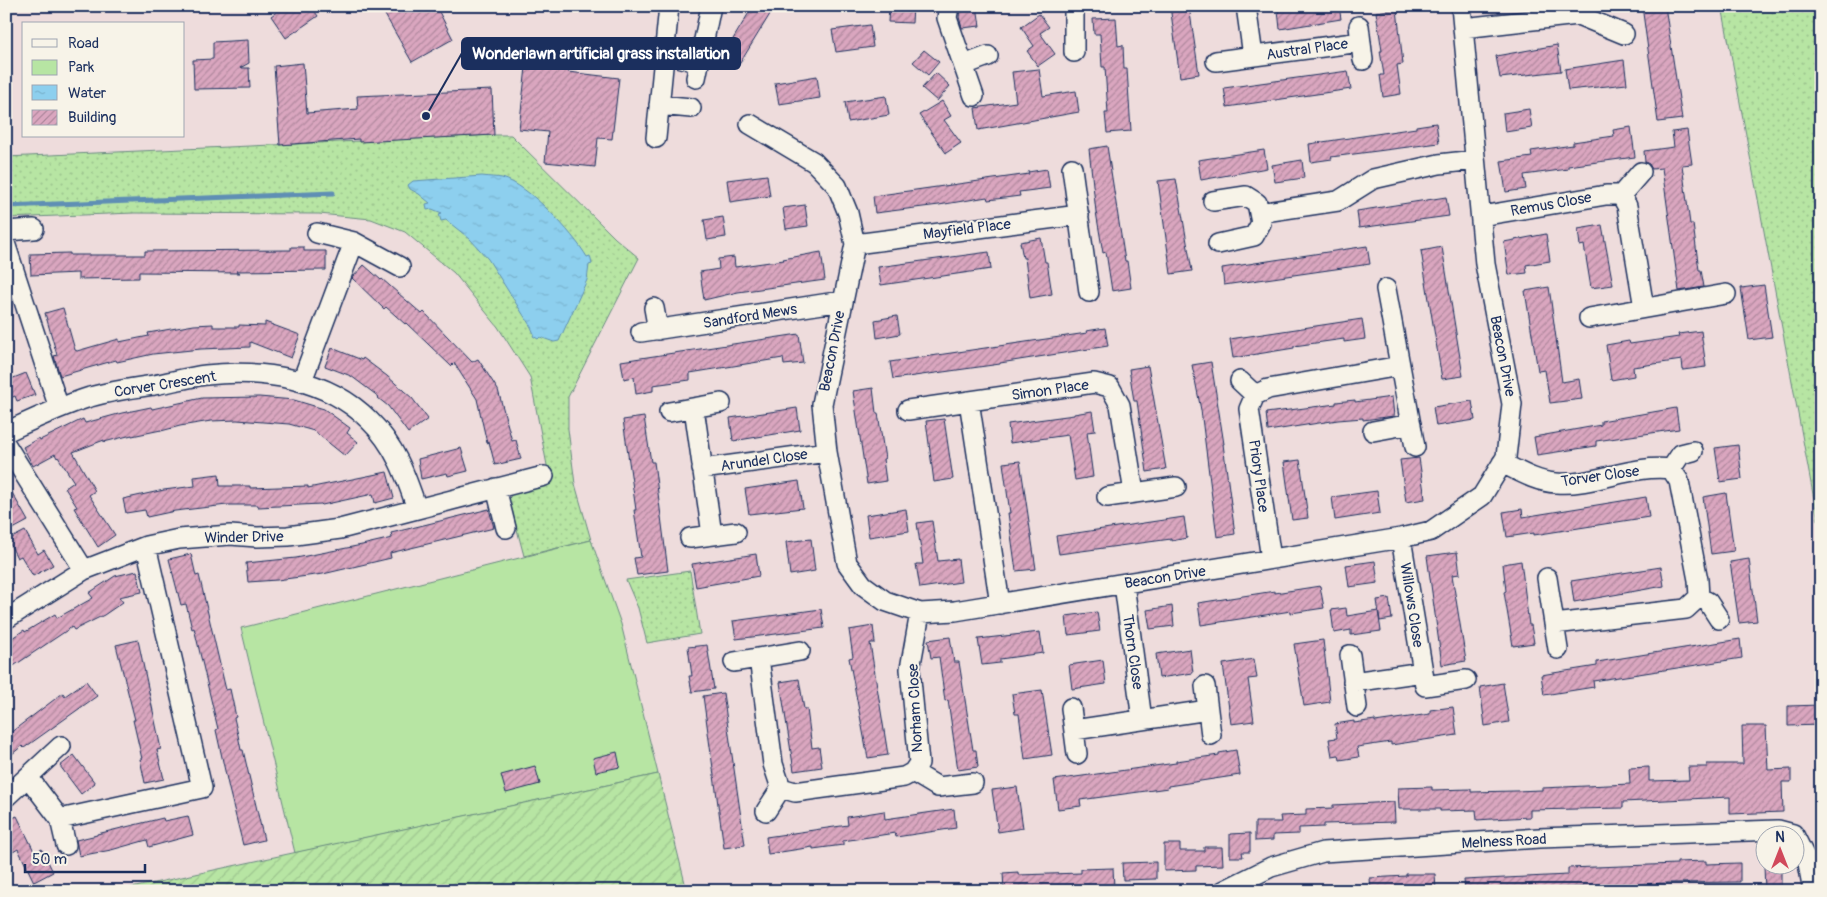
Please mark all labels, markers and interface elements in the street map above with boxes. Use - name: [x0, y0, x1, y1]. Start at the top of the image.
- legend: [22, 22, 185, 138]
- text: Road: [68, 34, 99, 53]
- street label: Austral Place: [1265, 34, 1350, 65]
- callout: Wonderlawn artificial grass installation: [462, 38, 740, 69]
- text: Wonderlawn artificial grass installation: [472, 44, 730, 64]
- text: Park: [68, 58, 95, 77]
- text: Water: [68, 84, 107, 103]
- text: Building: [68, 108, 116, 127]
- street label: Remus Close: [1509, 188, 1594, 221]
- street label: Mayfield Place: [922, 215, 1013, 244]
- street label: Sandford Mews: [702, 300, 799, 333]
- street label: Beacon Drive: [815, 308, 850, 393]
- street label: Beacon Drive: [1485, 314, 1520, 399]
- street label: Corver Crescent: [113, 367, 218, 402]
- street label: Simon Place: [1010, 376, 1091, 405]
- street label: Priory Place: [1244, 439, 1273, 514]
- street label: Arundel Close: [719, 445, 809, 476]
- street label: Torver Close: [1560, 462, 1641, 491]
- street label: Winder Drive: [204, 527, 284, 548]
- street label: Willows Close: [1395, 561, 1428, 649]
- street label: Beacon Drive: [1123, 562, 1208, 593]
- street label: Thorn Close: [1118, 613, 1147, 691]
- street label: Norham Close: [904, 662, 927, 753]
- north arrow: [1754, 824, 1804, 874]
- text: N: [1775, 829, 1785, 846]
- street label: Melness Road: [1461, 830, 1547, 853]
- scale bar: [25, 842, 145, 874]
- text: 50 m: [32, 850, 67, 869]

